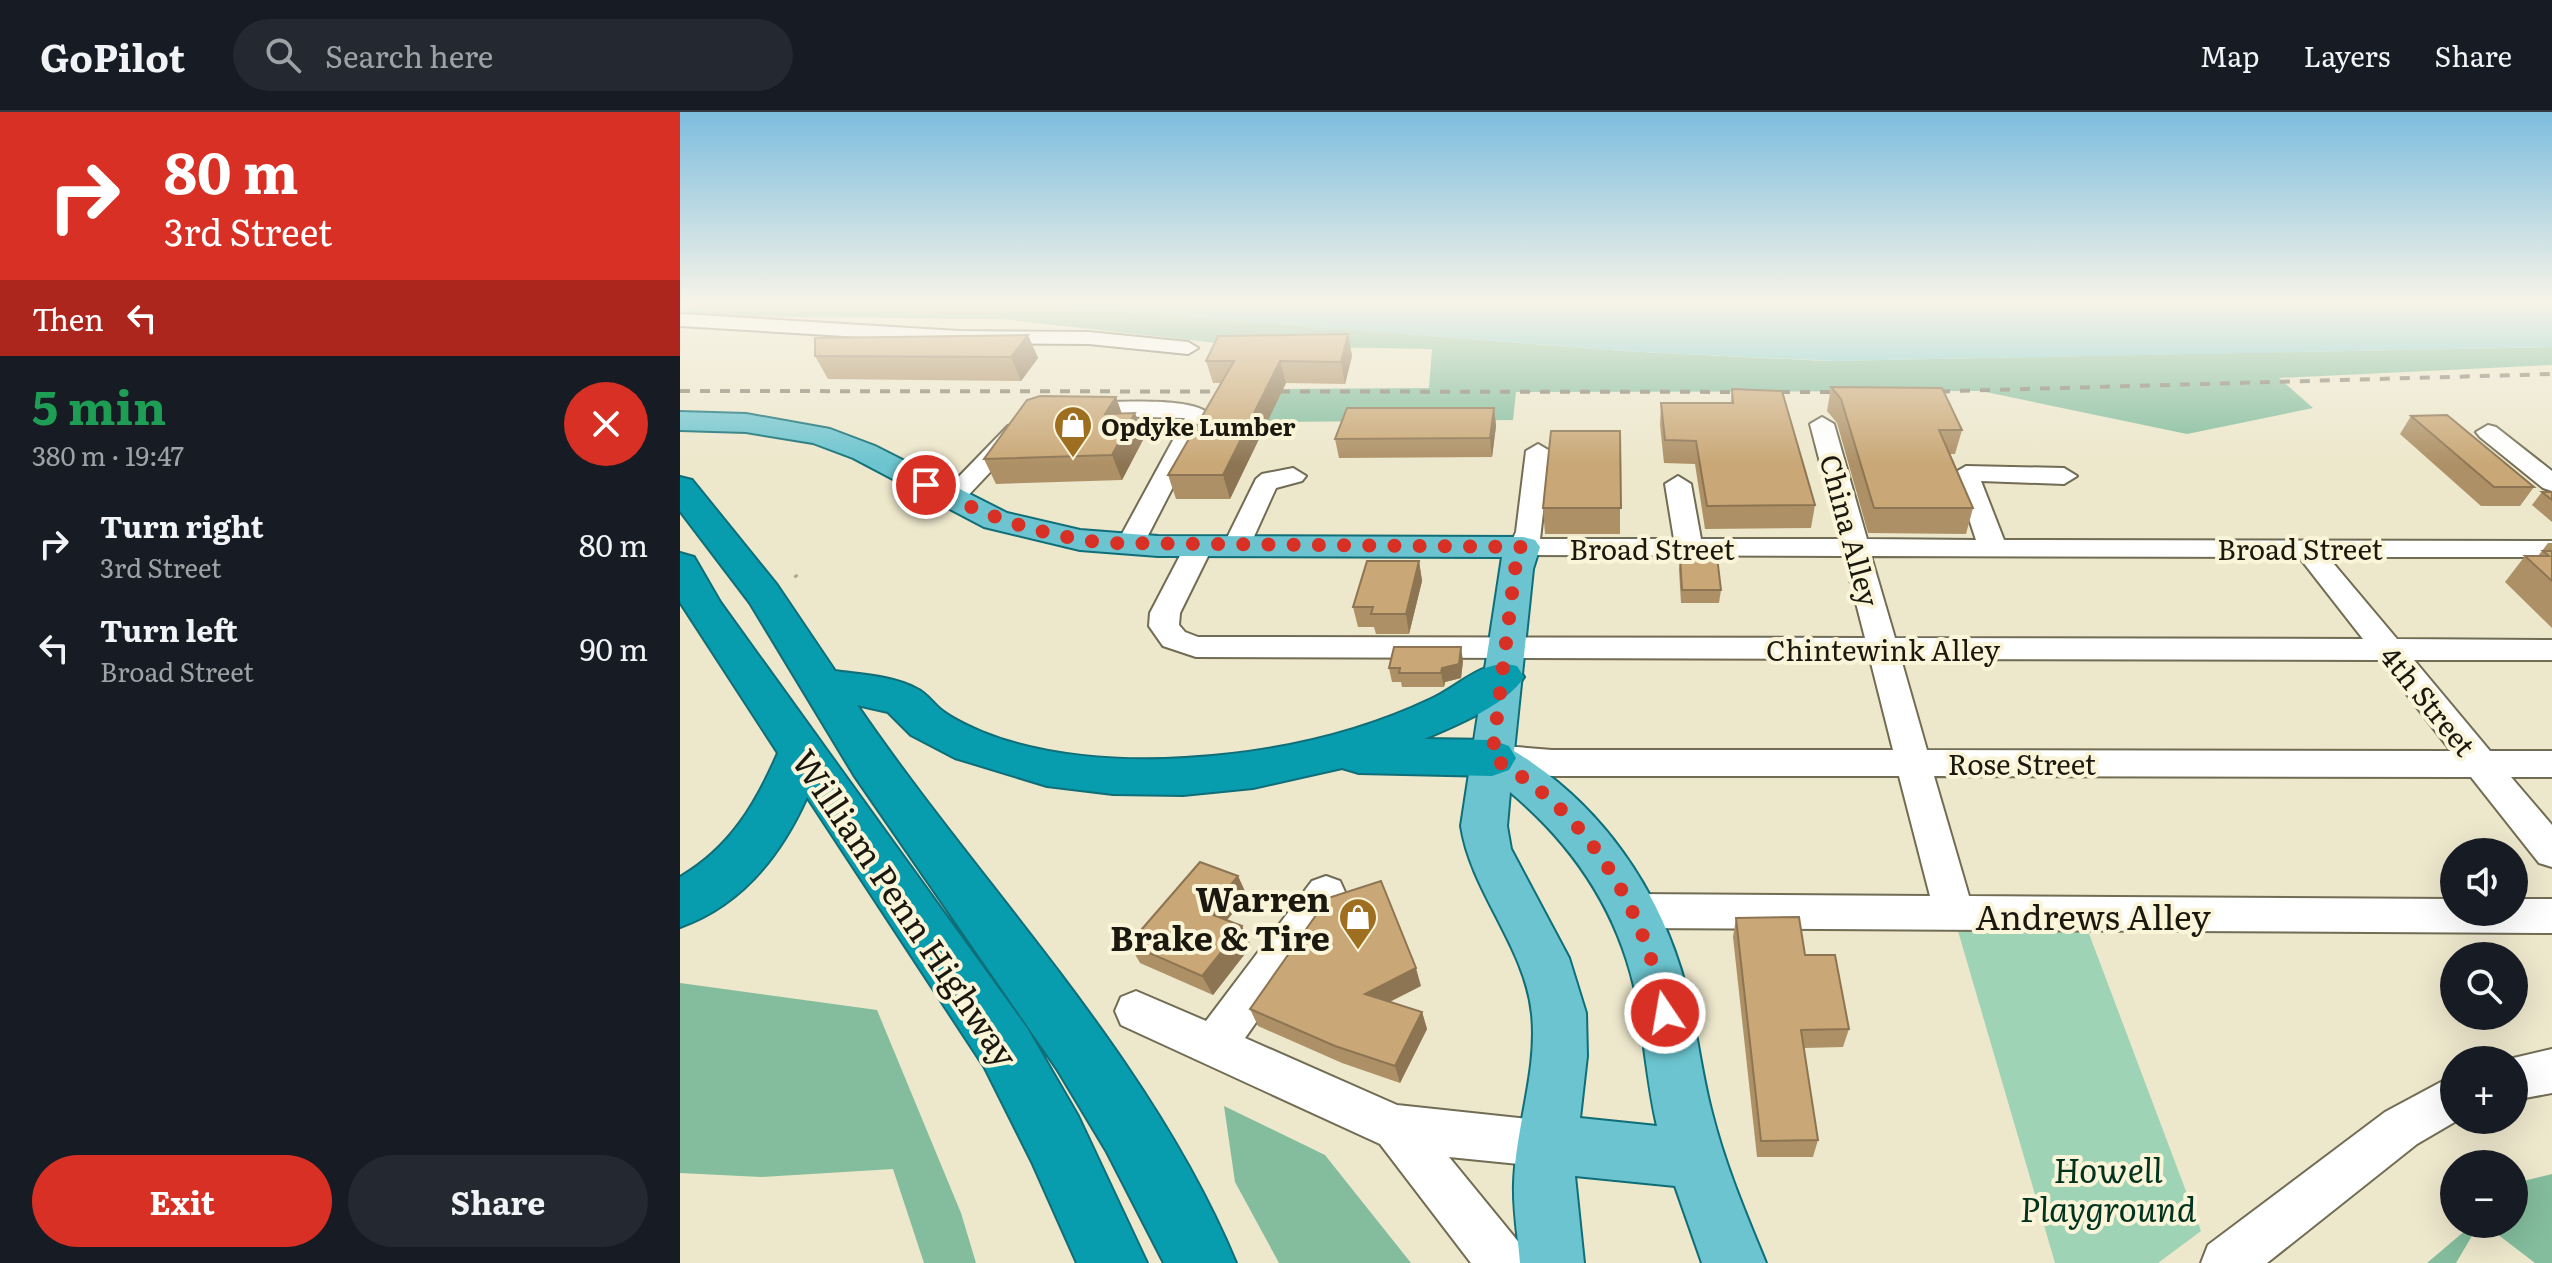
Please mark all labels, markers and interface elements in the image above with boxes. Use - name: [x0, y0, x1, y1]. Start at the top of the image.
- search box: [233, 19, 793, 91]
- text: GoPilot: [40, 27, 185, 84]
- icon: search: [261, 33, 305, 77]
- text: Search here: [325, 33, 493, 77]
- text: Map: [2200, 34, 2259, 76]
- text: Layers: [2303, 34, 2390, 76]
- text: Share: [2434, 34, 2512, 76]
- text: 80 m: [164, 128, 299, 211]
- icon: right: [32, 144, 136, 248]
- text: 3rd Street: [164, 204, 332, 257]
- text: Then: [32, 296, 104, 340]
- icon: left: [120, 296, 164, 340]
- text: 5 min: [32, 369, 166, 440]
- button: close: [564, 382, 648, 466]
- shop icon: Opdyke Lumber: [1052, 404, 1094, 459]
- place label: Opdyke Lumber: [1101, 408, 1296, 443]
- text: 380 m · 19:47: [32, 435, 184, 474]
- street label: China Alley: [1811, 449, 1892, 611]
- pin: [892, 451, 960, 519]
- icon: arrive: [904, 463, 948, 507]
- text: Turn right: [100, 503, 264, 547]
- icon: right: [32, 522, 76, 566]
- text: 80 m: [579, 522, 648, 566]
- street label: Broad Street: [1569, 527, 1735, 569]
- street label: Broad Street: [2217, 527, 2383, 569]
- text: 3rd Street: [100, 547, 222, 586]
- text: Turn left: [100, 607, 238, 651]
- icon: left: [32, 626, 76, 670]
- text: 90 m: [580, 626, 648, 670]
- street label: Chintewink Alley: [1766, 628, 2001, 670]
- street label: 4th Street: [2371, 636, 2487, 765]
- text: Broad Street: [100, 651, 254, 690]
- street label: William Penn Highway: [782, 738, 1032, 1076]
- street label: Rose Street: [1948, 742, 2097, 784]
- map controls: [2440, 838, 2528, 1238]
- button: sound: [2440, 838, 2528, 926]
- place label: Warren Brake & Tire: [1110, 872, 1330, 961]
- street label: Andrews Alley: [1975, 890, 2211, 940]
- shop icon: Warren Brake & Tire: [1337, 896, 1379, 951]
- button: search: [2440, 942, 2528, 1030]
- position arrow: [1623, 971, 1707, 1055]
- button: +: [2440, 1046, 2528, 1134]
- park label: Howell Playground: [2020, 1143, 2197, 1232]
- button: −: [2440, 1150, 2528, 1238]
- button: Exit: [32, 1155, 332, 1247]
- button: Share: [348, 1155, 648, 1247]

